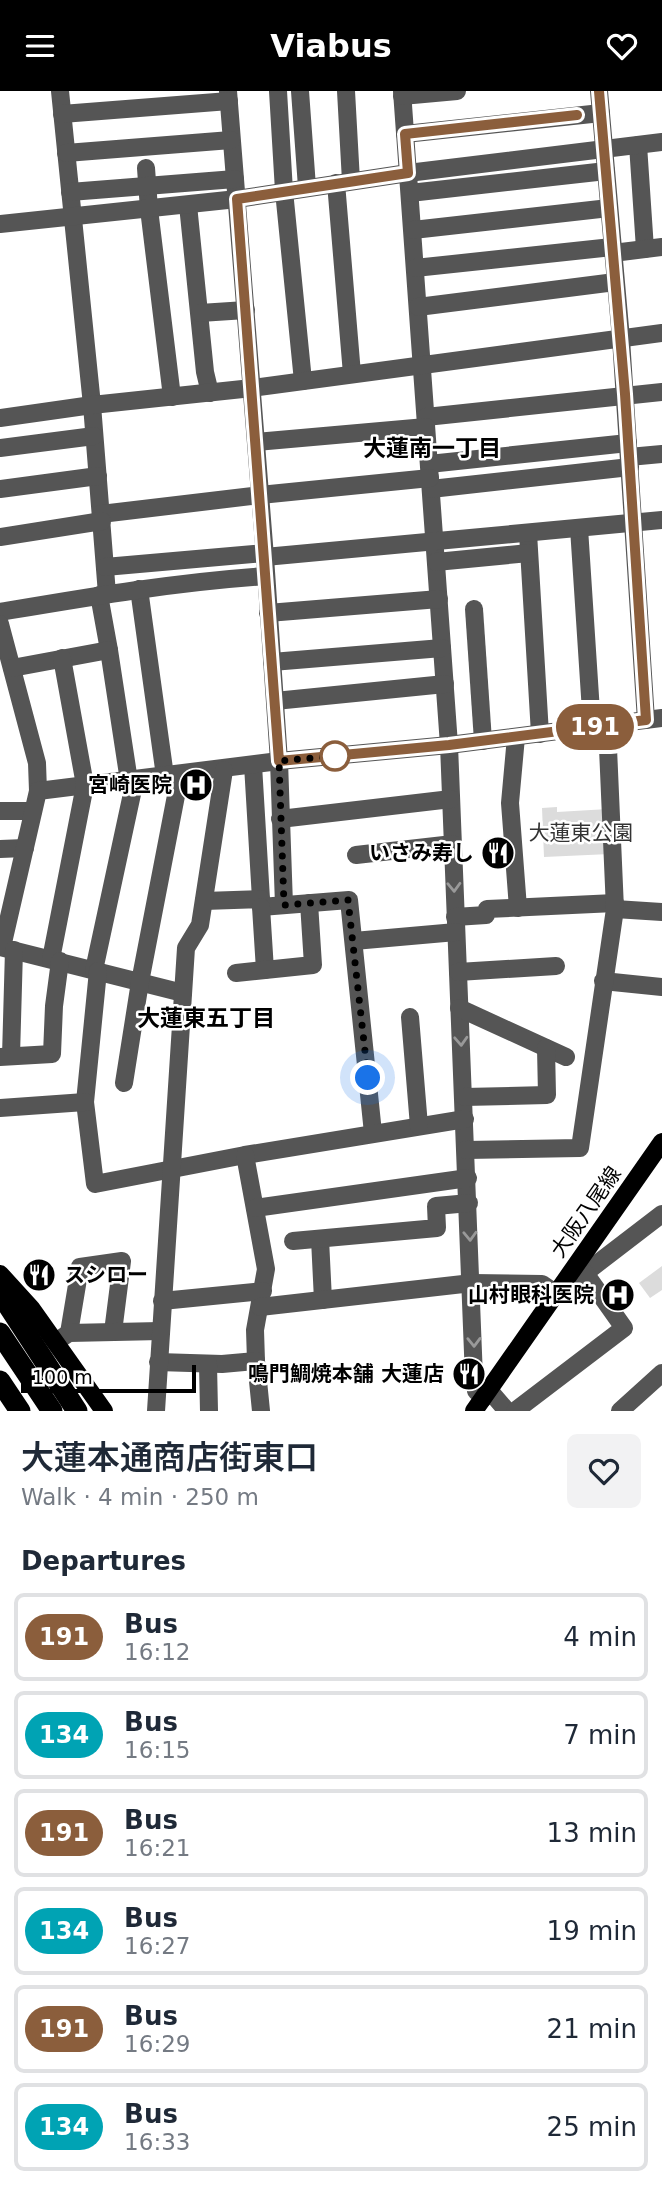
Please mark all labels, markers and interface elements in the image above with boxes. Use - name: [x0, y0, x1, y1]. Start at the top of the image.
- icon: menu: [21, 27, 59, 65]
- text: Viabus: [270, 27, 392, 65]
- icon: heart: [603, 27, 641, 65]
- district label: 大蓮南一丁目: [363, 435, 501, 461]
- line badge: 191: [555, 704, 635, 750]
- text: 191: [570, 713, 620, 741]
- unlabelled marker: [320, 741, 350, 771]
- hospital icon: 宮崎医院: [177, 766, 215, 804]
- place label: 宮崎医院: [88, 773, 172, 797]
- park label: 大蓮東公園: [529, 821, 634, 845]
- restaurant icon: いさみ寿し: [479, 834, 517, 872]
- place label: いさみ寿し: [369, 841, 474, 865]
- one-way arrow: [447, 882, 462, 893]
- district label: 大蓮東五丁目: [137, 1005, 275, 1031]
- one-way arrow: [453, 1035, 468, 1046]
- your location: [350, 1060, 385, 1095]
- street label: 大阪八尾線: [546, 1162, 626, 1262]
- one-way arrow: [463, 1231, 478, 1242]
- restaurant icon: スシロー: [20, 1256, 58, 1294]
- place label: スシロー: [64, 1263, 148, 1287]
- hospital icon: 山村眼科医院: [599, 1276, 637, 1314]
- place label: 山村眼科医院: [468, 1283, 594, 1307]
- one-way arrow: [466, 1337, 481, 1348]
- restaurant icon: 鳴門鯛焼本舗 大蓮店: [450, 1355, 488, 1393]
- scale bar: [21, 1362, 196, 1394]
- place label: 鳴門鯛焼本舗 大蓮店: [248, 1362, 444, 1386]
- text: 100 m: [32, 1366, 93, 1388]
- button: heart: [567, 1434, 641, 1508]
- text: 大蓮本通商店街東口: [21, 1438, 318, 1477]
- text: Walk · 4 min · 250 m: [21, 1484, 259, 1510]
- text: Departures: [21, 1546, 186, 1576]
- text: Bus: [124, 1609, 178, 1639]
- text: 4 min: [563, 1622, 637, 1652]
- text: 191: [39, 1623, 89, 1651]
- text: 16:12: [124, 1639, 190, 1665]
- text: Bus: [124, 1707, 178, 1737]
- text: 7 min: [563, 1720, 637, 1750]
- text: 134: [39, 1721, 89, 1749]
- text: 16:15: [124, 1737, 190, 1763]
- text: Bus: [124, 1805, 178, 1835]
- text: 13 min: [547, 1818, 637, 1848]
- text: 191: [39, 1819, 89, 1847]
- text: 16:21: [124, 1835, 190, 1861]
- text: Bus: [124, 1903, 178, 1933]
- text: 19 min: [547, 1916, 637, 1946]
- text: 134: [39, 1917, 89, 1945]
- text: 16:27: [124, 1933, 190, 1959]
- text: Bus: [124, 2001, 178, 2031]
- text: 21 min: [547, 2014, 637, 2044]
- text: 191: [39, 2015, 89, 2043]
- text: 16:29: [124, 2031, 190, 2057]
- text: Bus: [124, 2099, 178, 2129]
- text: 25 min: [547, 2112, 637, 2142]
- text: 134: [39, 2113, 89, 2141]
- text: 16:33: [124, 2129, 190, 2155]

